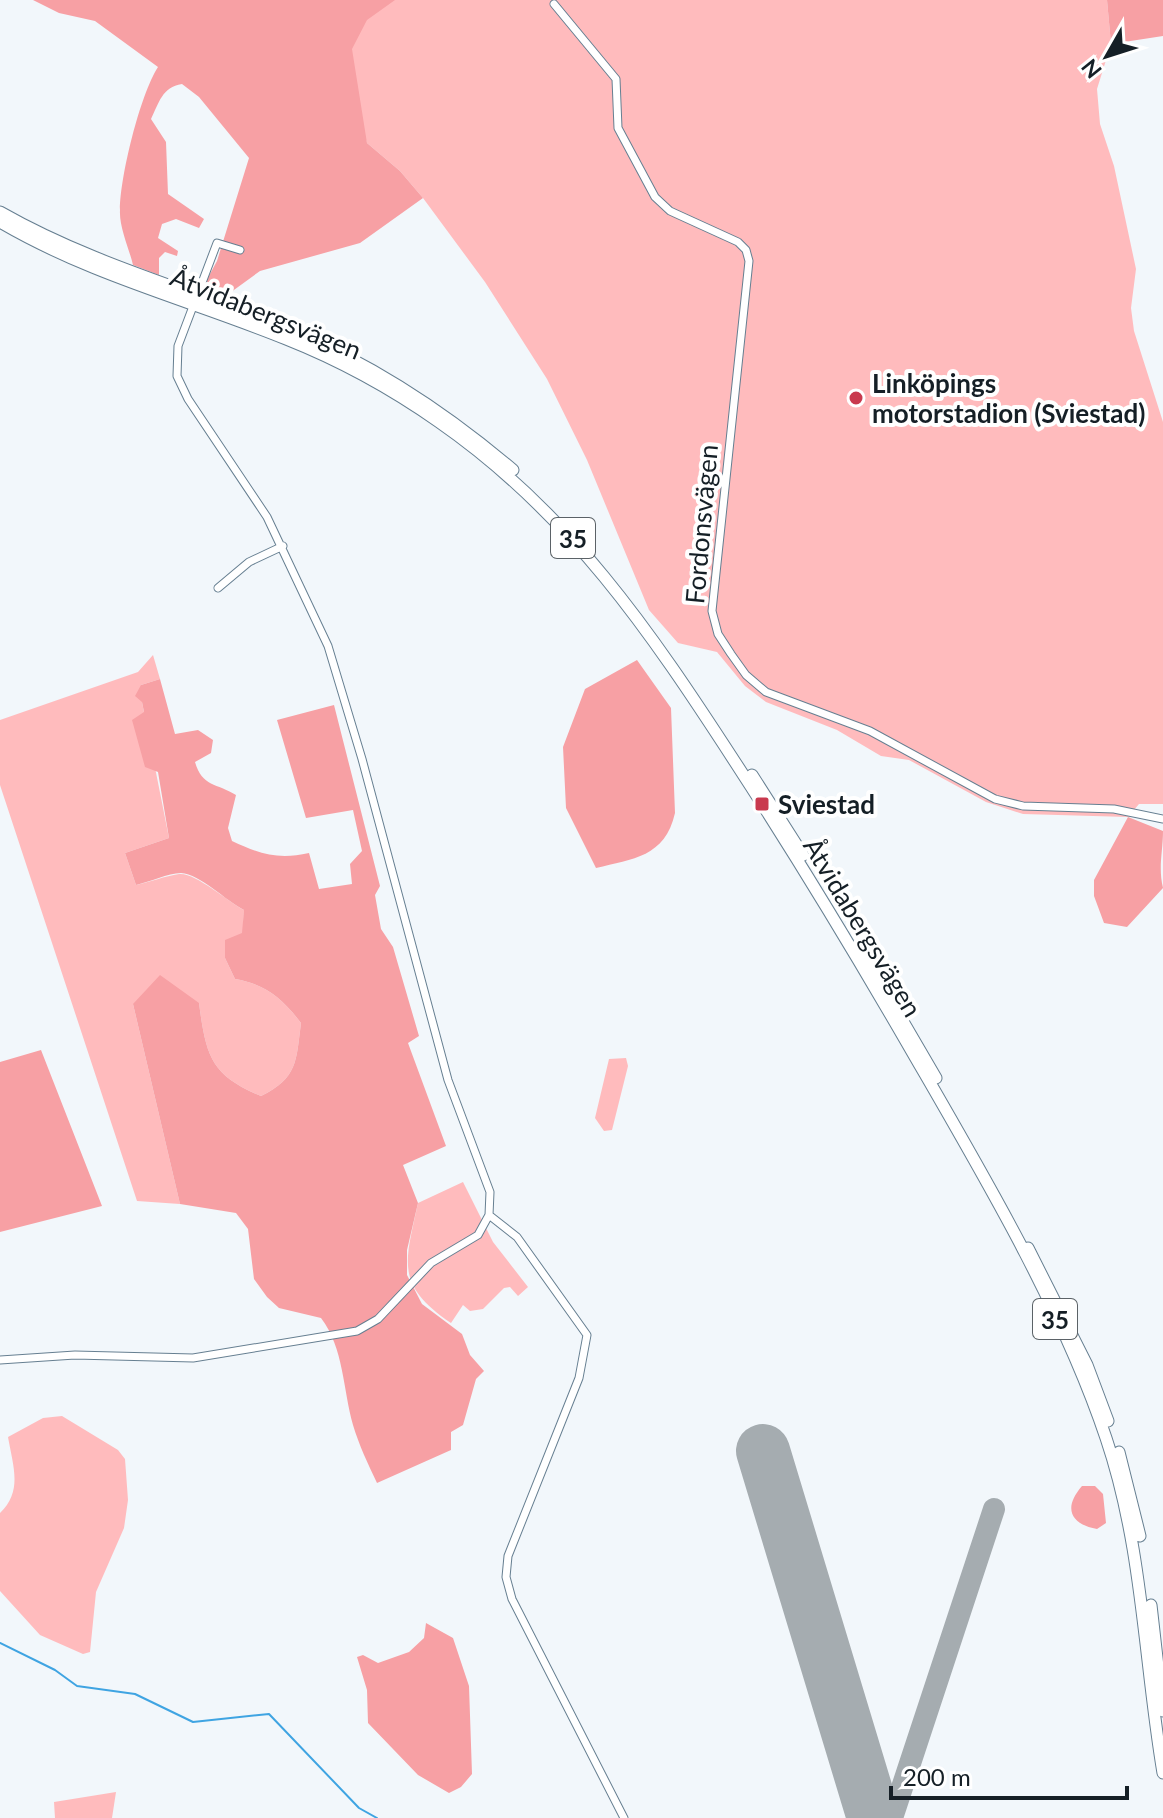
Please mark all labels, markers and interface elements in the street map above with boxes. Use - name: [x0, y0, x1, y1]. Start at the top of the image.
- north arrow: [1067, 16, 1147, 96]
- text: N: [1075, 54, 1107, 84]
- street label: Åtvidabergsvägen: [166, 260, 366, 366]
- place label: Linköpings motorstadion (Sviestad): [872, 367, 1145, 429]
- marker: Linköpings motorstadion (Sviestad): [847, 389, 865, 407]
- street label: Fordonsvägen: [678, 443, 724, 605]
- road number: 35: [551, 518, 595, 558]
- place label: Sviestad: [778, 788, 875, 820]
- marker: Sviestad: [753, 795, 771, 813]
- street label: Åtvidabergsvägen: [797, 832, 929, 1022]
- road number: 35: [1033, 1299, 1077, 1339]
- scale bar: [891, 1750, 1127, 1800]
- text: 200 m: [903, 1762, 971, 1791]

